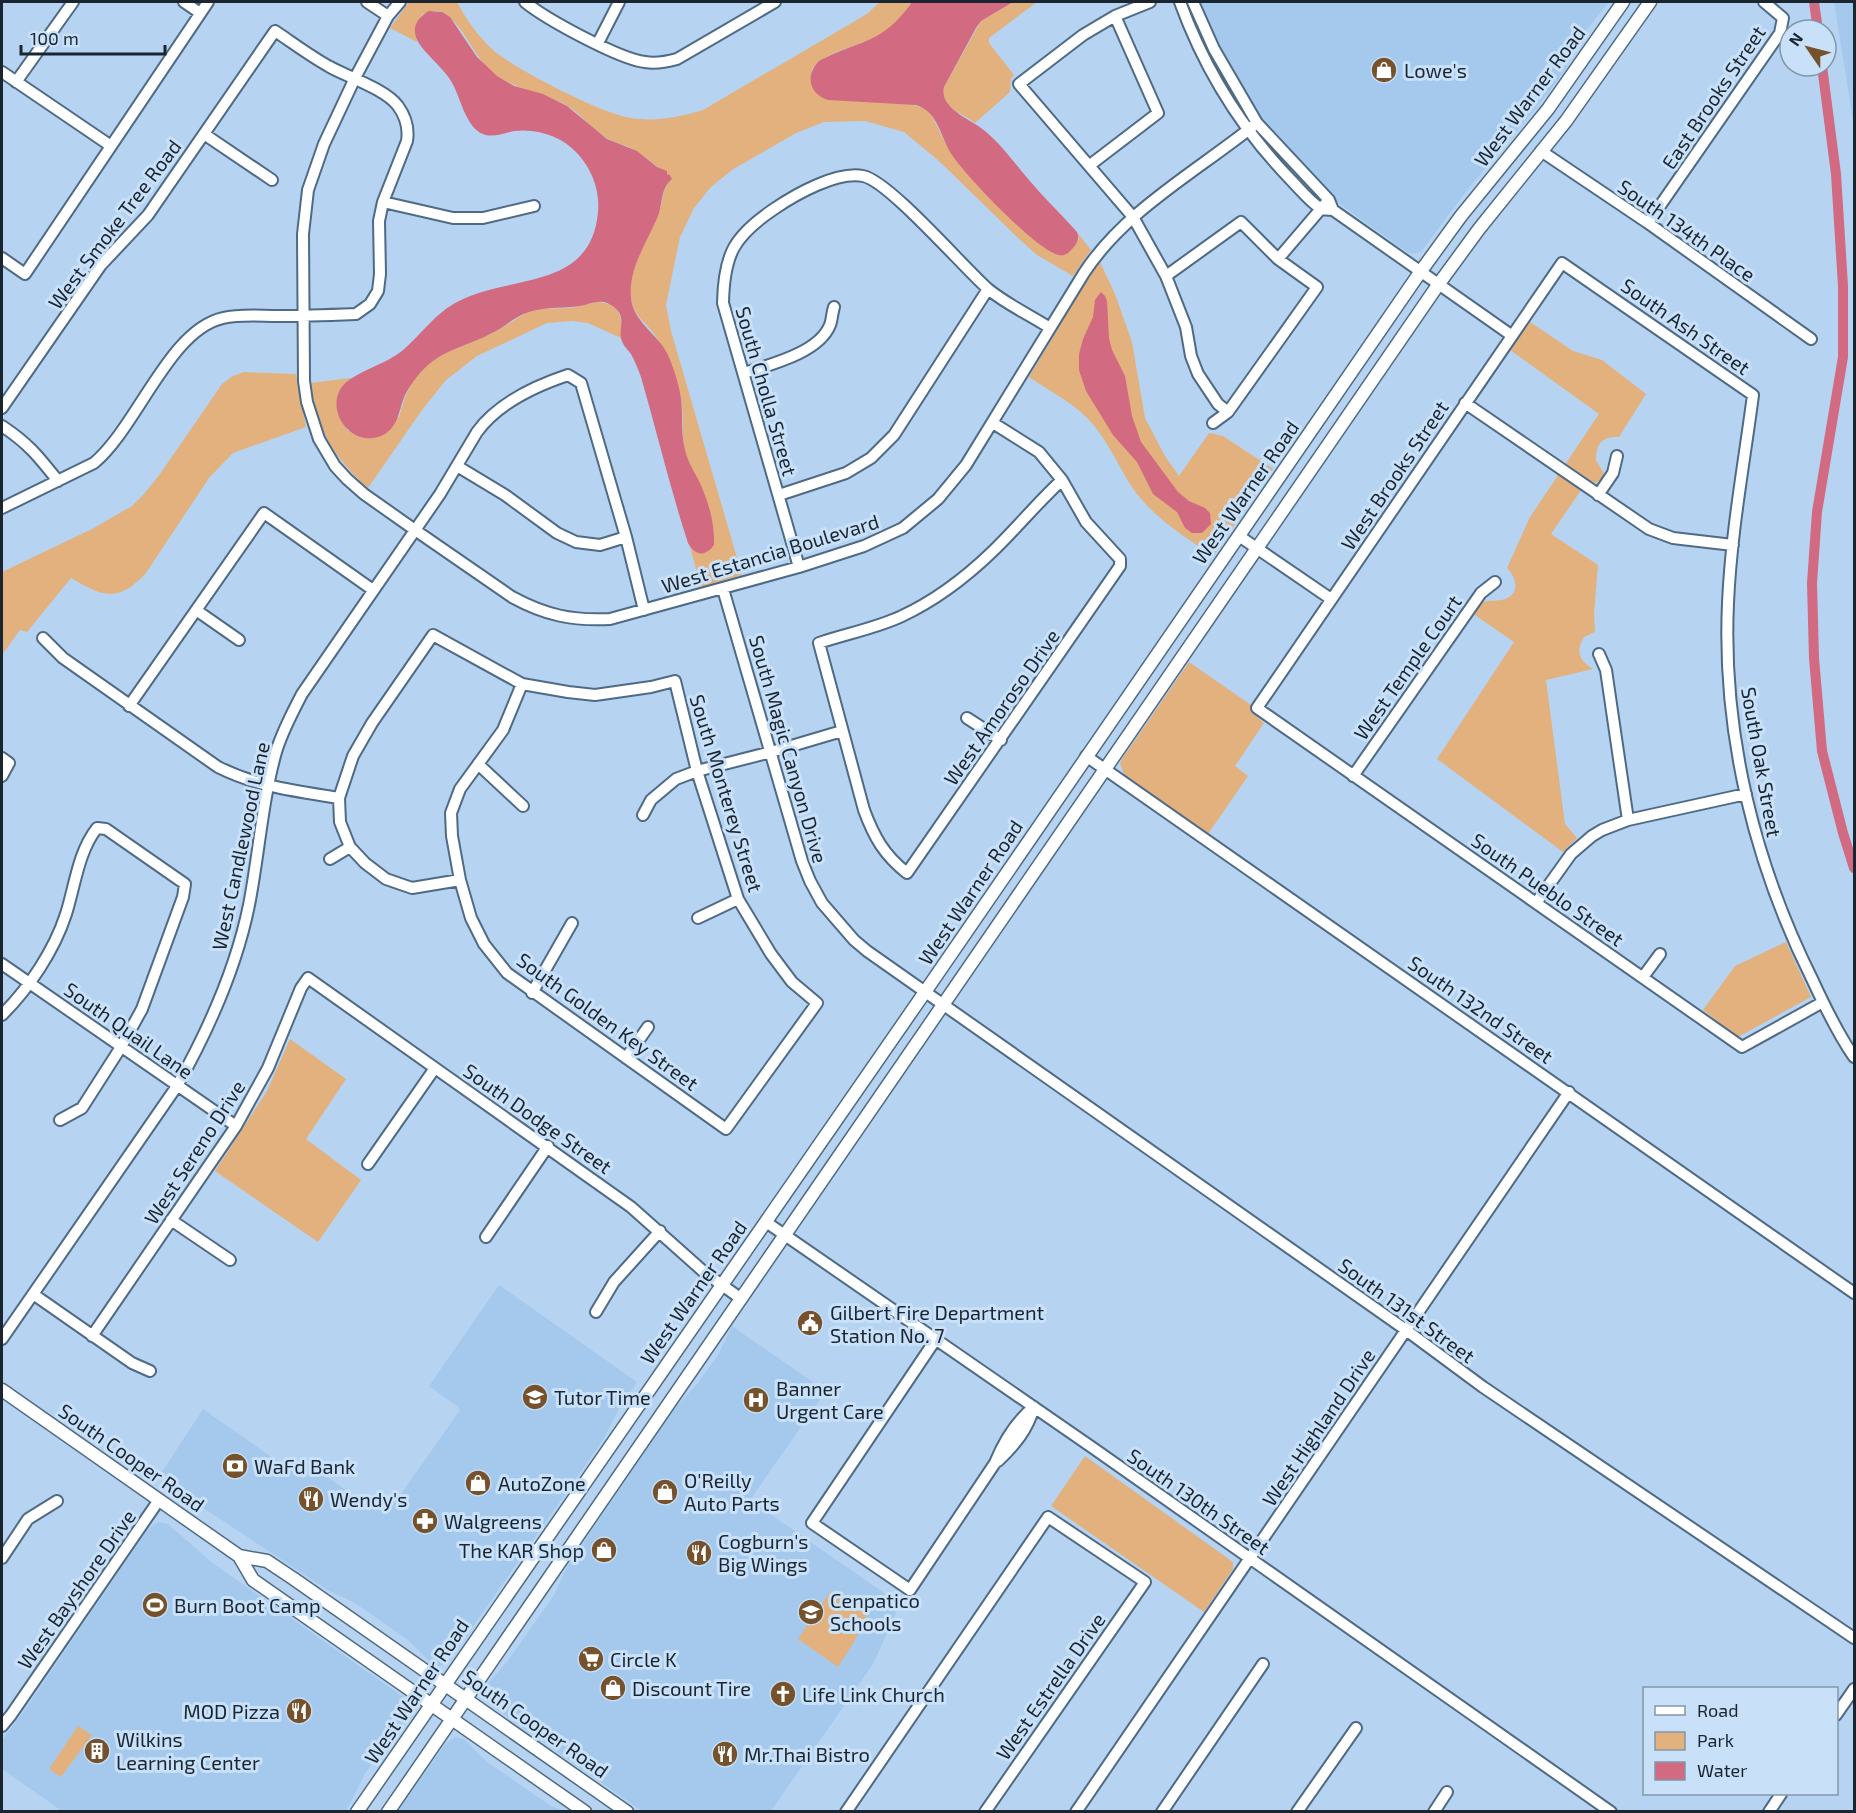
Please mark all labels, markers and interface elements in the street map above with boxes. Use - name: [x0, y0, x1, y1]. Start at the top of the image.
- scale bar: [21, 18, 165, 56]
- north arrow: [1778, 18, 1838, 78]
- street label: East Brooks Street: [1656, 20, 1770, 173]
- street label: West Warner Road: [1468, 21, 1590, 171]
- text: 100 m: [30, 27, 79, 49]
- text: N: [1784, 29, 1806, 49]
- shop icon: Lowe's: [1369, 55, 1399, 85]
- place label: Lowe's: [1404, 58, 1467, 82]
- street label: West Smoke Tree Road: [42, 135, 186, 313]
- street label: South 134th Place: [1614, 174, 1760, 286]
- street label: South Ash Street: [1617, 273, 1755, 379]
- street label: South Cholla Street: [731, 304, 803, 479]
- street label: West Brooks Street: [1335, 396, 1453, 554]
- street label: West Warner Road: [1187, 416, 1303, 568]
- street label: West Estancia Boulevard: [658, 509, 882, 597]
- street label: West Temple Court: [1348, 590, 1466, 744]
- street label: West Amoroso Drive: [938, 624, 1064, 790]
- street label: South Magic Canyon Drive: [745, 632, 833, 866]
- street label: South Oak Street: [1737, 685, 1787, 839]
- street label: South Monterey Street: [686, 691, 769, 895]
- street label: West Candlewood Lane: [206, 740, 274, 952]
- street label: West Warner Road: [913, 815, 1027, 969]
- street label: South Pueblo Street: [1467, 827, 1629, 951]
- street label: South Golden Key Street: [513, 947, 704, 1095]
- street label: South 132nd Street: [1404, 950, 1558, 1068]
- street label: South Quail Lane: [60, 977, 198, 1083]
- street label: South Dodge Street: [459, 1058, 617, 1178]
- street label: West Sereno Drive: [138, 1075, 250, 1229]
- street label: West Warner Road: [635, 1216, 751, 1368]
- street label: South 131st Street: [1334, 1253, 1480, 1368]
- place label: Gilbert Fire Department Station No. 7: [830, 1300, 1045, 1347]
- public building icon: Gilbert Fire Department Station No. 7: [795, 1308, 825, 1338]
- street label: West Highland Drive: [1256, 1344, 1380, 1510]
- place label: Banner Urgent Care: [776, 1376, 884, 1423]
- school or university icon: Tutor Time: [520, 1382, 550, 1412]
- place label: Tutor Time: [554, 1385, 651, 1409]
- hospital icon: Banner Urgent Care: [741, 1385, 771, 1415]
- street label: South Cooper Road: [55, 1398, 209, 1516]
- street label: South 130th Street: [1123, 1443, 1275, 1559]
- bank icon: WaFd Bank: [220, 1451, 250, 1481]
- place label: WaFd Bank: [254, 1454, 355, 1478]
- shop icon: AutoZone: [463, 1468, 493, 1498]
- place label: O'Reilly Auto Parts: [684, 1468, 780, 1515]
- place label: AutoZone: [498, 1471, 586, 1495]
- shop icon: O'Reilly Auto Parts: [650, 1477, 680, 1507]
- restaurant icon: Wendy's: [296, 1484, 326, 1514]
- place label: Wendy's: [330, 1487, 407, 1511]
- street label: West Bayshore Drive: [12, 1505, 140, 1673]
- pharmacy icon: Walgreens: [410, 1506, 440, 1536]
- place label: Walgreens: [444, 1509, 542, 1533]
- place label: Cogburn's Big Wings: [718, 1529, 809, 1576]
- shop icon: The KAR Shop: [589, 1535, 619, 1565]
- place label: The KAR Shop: [459, 1538, 584, 1562]
- restaurant icon: Cogburn's Big Wings: [684, 1538, 714, 1568]
- place label: Cenpatico Schools: [830, 1588, 920, 1635]
- sports icon: Burn Boot Camp: [140, 1590, 170, 1620]
- place label: Burn Boot Camp: [174, 1593, 321, 1617]
- school or university icon: Cenpatico Schools: [796, 1597, 826, 1627]
- street label: West Estrella Drive: [990, 1608, 1110, 1764]
- street label: West Warner Road: [359, 1614, 473, 1768]
- supermarket icon: Circle K: [576, 1644, 606, 1674]
- place label: Circle K: [610, 1647, 677, 1671]
- street label: South Cooper Road: [459, 1664, 613, 1782]
- shop icon: Discount Tire: [598, 1673, 628, 1703]
- place label: Discount Tire: [632, 1676, 751, 1700]
- church icon: Life Link Church: [768, 1679, 798, 1709]
- place label: Life Link Church: [802, 1682, 945, 1706]
- legend: [1643, 1687, 1838, 1795]
- restaurant icon: MOD Pizza: [284, 1696, 314, 1726]
- place label: MOD Pizza: [183, 1699, 280, 1723]
- text: Road: [1697, 1699, 1738, 1721]
- place label: Wilkins Learning Center: [116, 1727, 260, 1774]
- text: Park: [1697, 1729, 1734, 1751]
- building icon: Wilkins Learning Center: [82, 1736, 112, 1766]
- restaurant icon: Mr.Thai Bistro: [710, 1739, 740, 1769]
- place label: Mr.Thai Bistro: [744, 1742, 870, 1766]
- text: Water: [1697, 1759, 1747, 1781]

